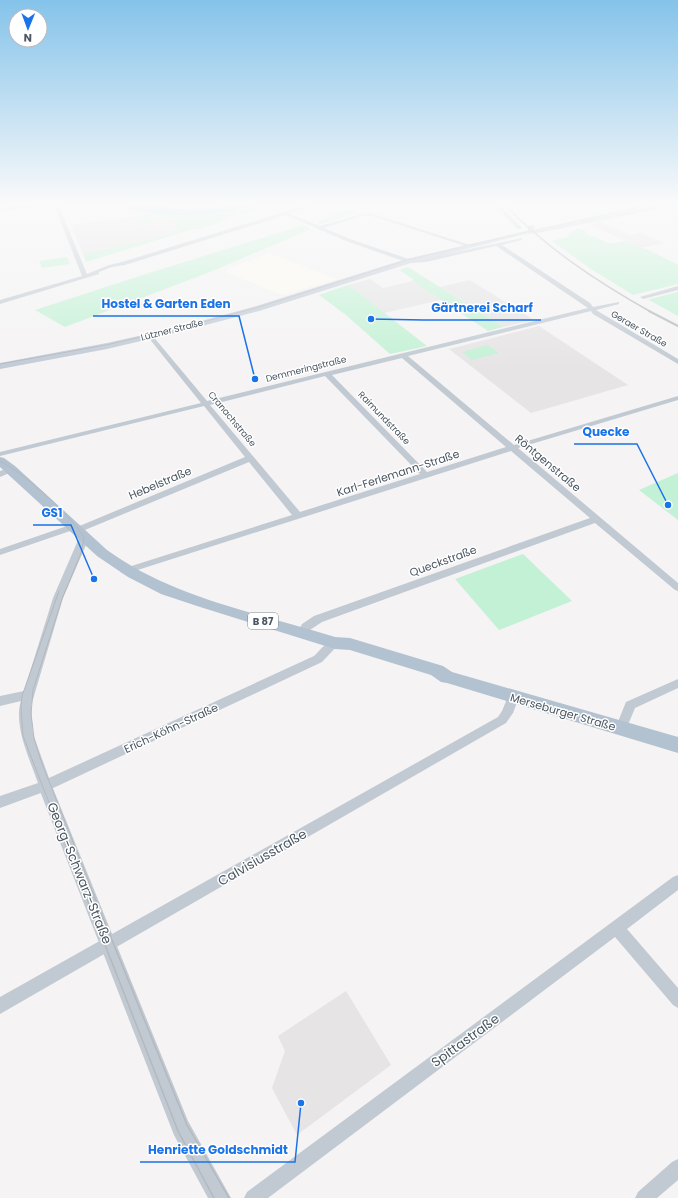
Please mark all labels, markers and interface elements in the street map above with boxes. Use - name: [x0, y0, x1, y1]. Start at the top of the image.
- north arrow: [8, 8, 48, 48]
- text: N: [24, 30, 32, 46]
- callout: Hostel & Garten Eden: [93, 292, 239, 316]
- text: Hostel & Garten Eden: [101, 295, 231, 312]
- callout: Gärtnerei Scharf: [423, 296, 541, 320]
- text: Gärtnerei Scharf: [431, 299, 534, 316]
- street label: Geraer Straße: [609, 308, 670, 350]
- street label: Lützner Straße: [140, 316, 205, 344]
- street label: Demmeringstraße: [264, 353, 348, 385]
- street label: Cranachstraße: [205, 389, 259, 449]
- street label: Raimundstraße: [355, 389, 413, 448]
- callout: Quecke: [574, 420, 637, 444]
- text: Quecke: [582, 423, 630, 440]
- street label: Röntgenstraße: [512, 431, 585, 495]
- street label: Karl-Ferlemann-Straße: [335, 446, 462, 500]
- street label: Hebelstraße: [126, 462, 194, 503]
- callout: GS1: [33, 501, 71, 525]
- text: GS1: [41, 504, 63, 521]
- street label: Queckstraße: [407, 541, 479, 581]
- road number: B 87: [248, 613, 278, 629]
- street label: Merseburger Straße: [508, 689, 618, 735]
- street label: Erich-Köhn-Straße: [121, 699, 221, 757]
- street label: Georg-Schwarz-Straße: [42, 799, 117, 947]
- street label: Calvisiusstraße: [214, 824, 310, 891]
- street label: Spittastraße: [427, 1009, 503, 1072]
- callout: Henriette Goldschmidt: [140, 1138, 295, 1162]
- text: Henriette Goldschmidt: [148, 1141, 288, 1158]

